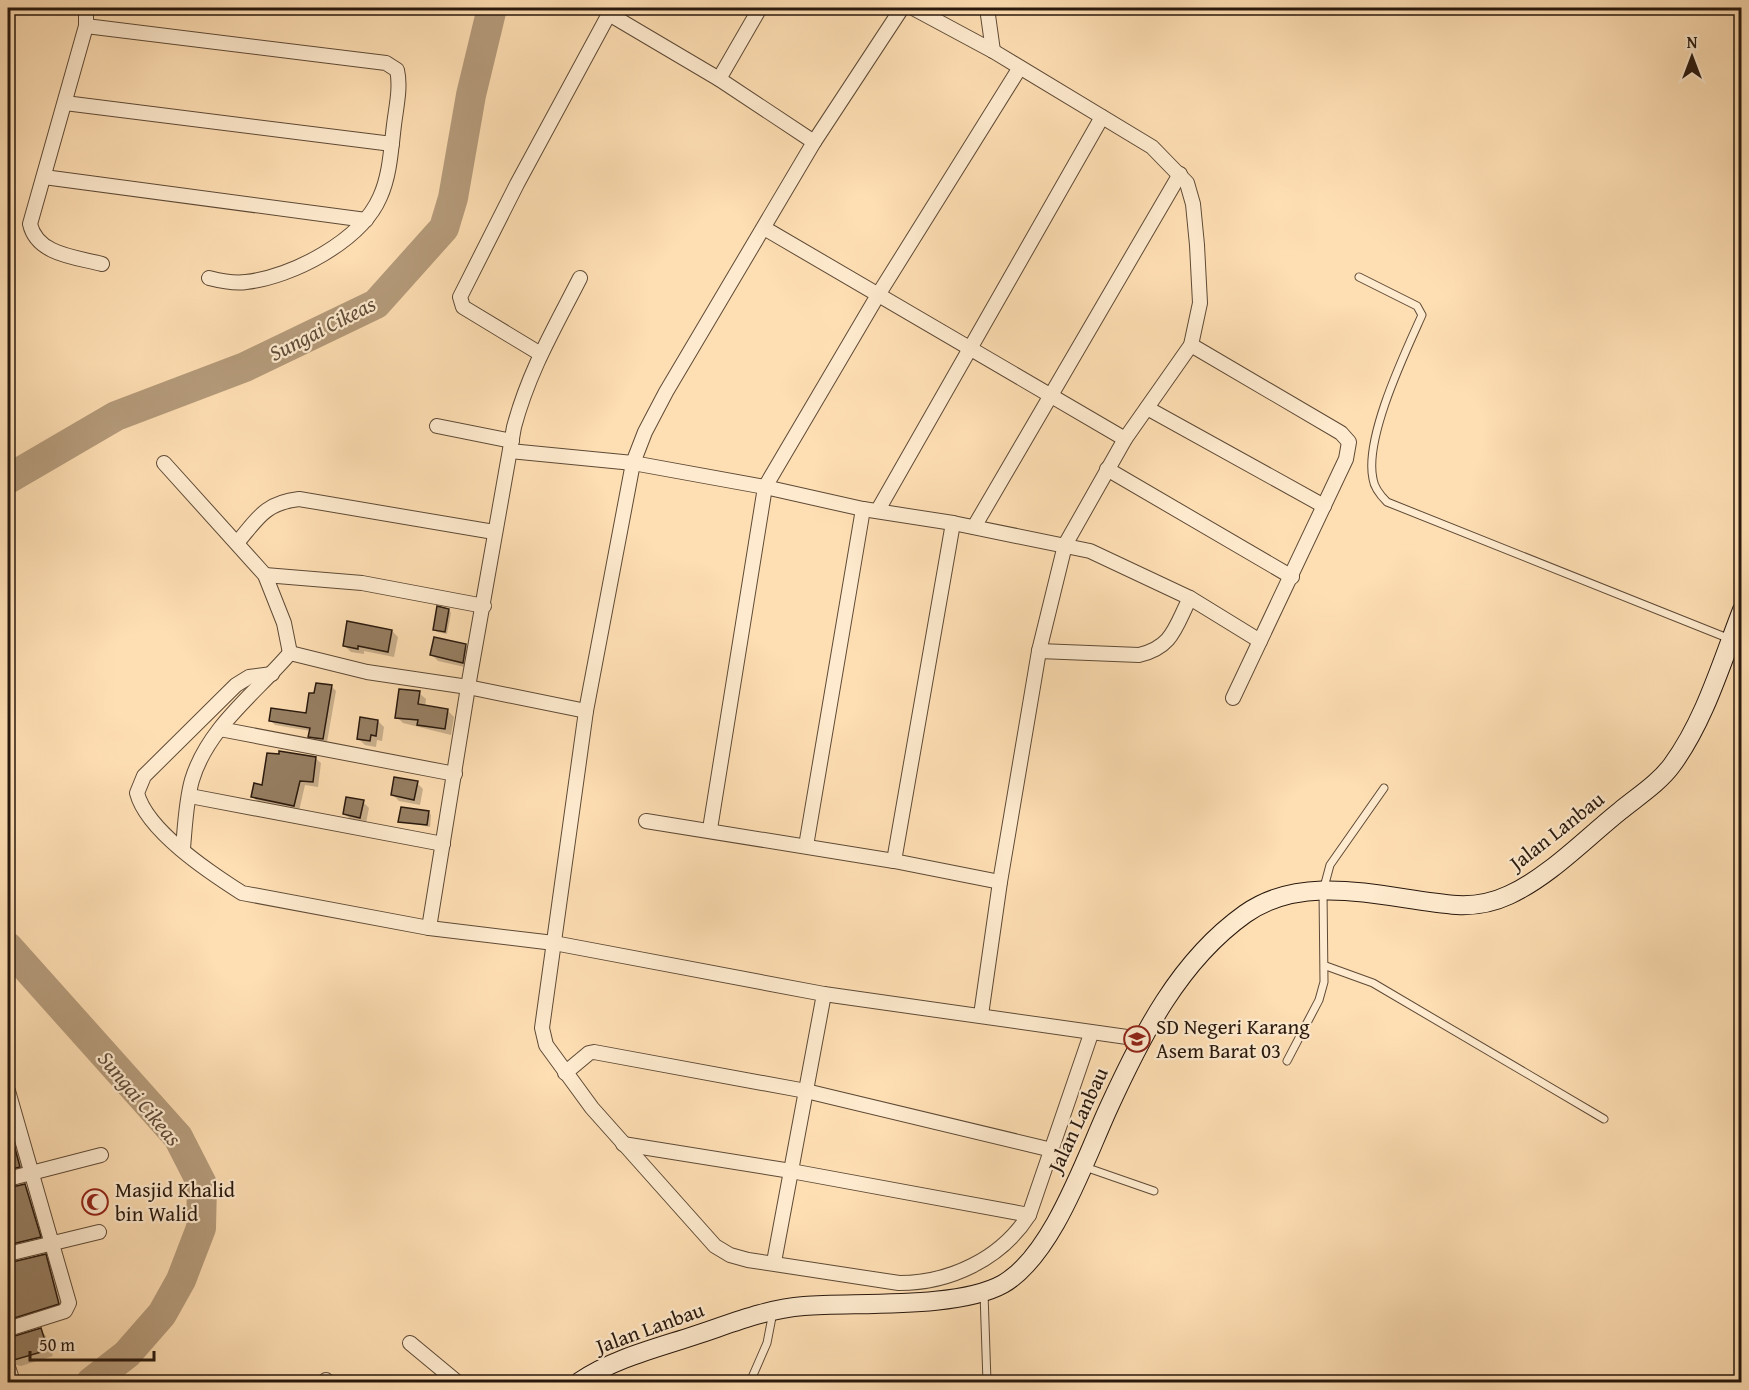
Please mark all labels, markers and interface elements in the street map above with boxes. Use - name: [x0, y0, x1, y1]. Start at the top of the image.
- north arrow: [1662, 27, 1722, 87]
- text: N: [1687, 30, 1698, 54]
- water label: Sungai Cikeas: [263, 287, 381, 369]
- street label: Jalan Lanbau: [1500, 783, 1611, 879]
- place label: SD Negeri Karang Asem Barat 03: [1156, 1011, 1310, 1066]
- school or university icon: SD Negeri Karang Asem Barat 03: [1122, 1024, 1152, 1054]
- water label: Sungai Cikeas: [91, 1043, 190, 1153]
- street label: Jalan Lanbau: [1038, 1062, 1116, 1180]
- place label: Masjid Khalid bin Walid: [115, 1174, 236, 1229]
- mosque icon: Masjid Khalid bin Walid: [80, 1187, 110, 1217]
- street label: Jalan Lanbau: [589, 1293, 709, 1362]
- scale bar: [30, 1324, 154, 1362]
- text: 50 m: [39, 1331, 75, 1358]

